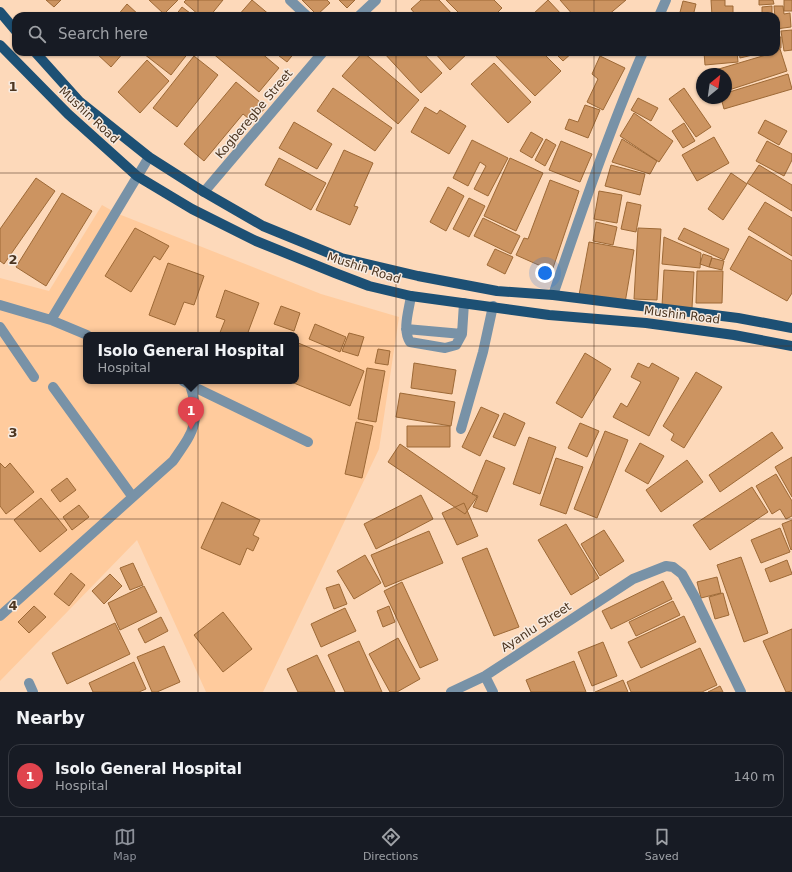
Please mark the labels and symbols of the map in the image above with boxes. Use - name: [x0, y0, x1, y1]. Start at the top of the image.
- street label: Kogberegbe Street: [213, 66, 296, 161]
- north arrow: [696, 68, 732, 104]
- text: 1: [8, 79, 18, 94]
- street label: Mushin Road: [56, 84, 122, 146]
- street label: Mushin Road: [325, 249, 403, 287]
- text: 2: [8, 252, 18, 267]
- your location: [535, 263, 555, 283]
- street label: Mushin Road: [643, 303, 721, 327]
- pin: 1: [178, 397, 204, 430]
- text: 3: [8, 425, 18, 440]
- text: 4: [8, 598, 18, 613]
- street label: Ayanlu Street: [498, 599, 574, 655]

